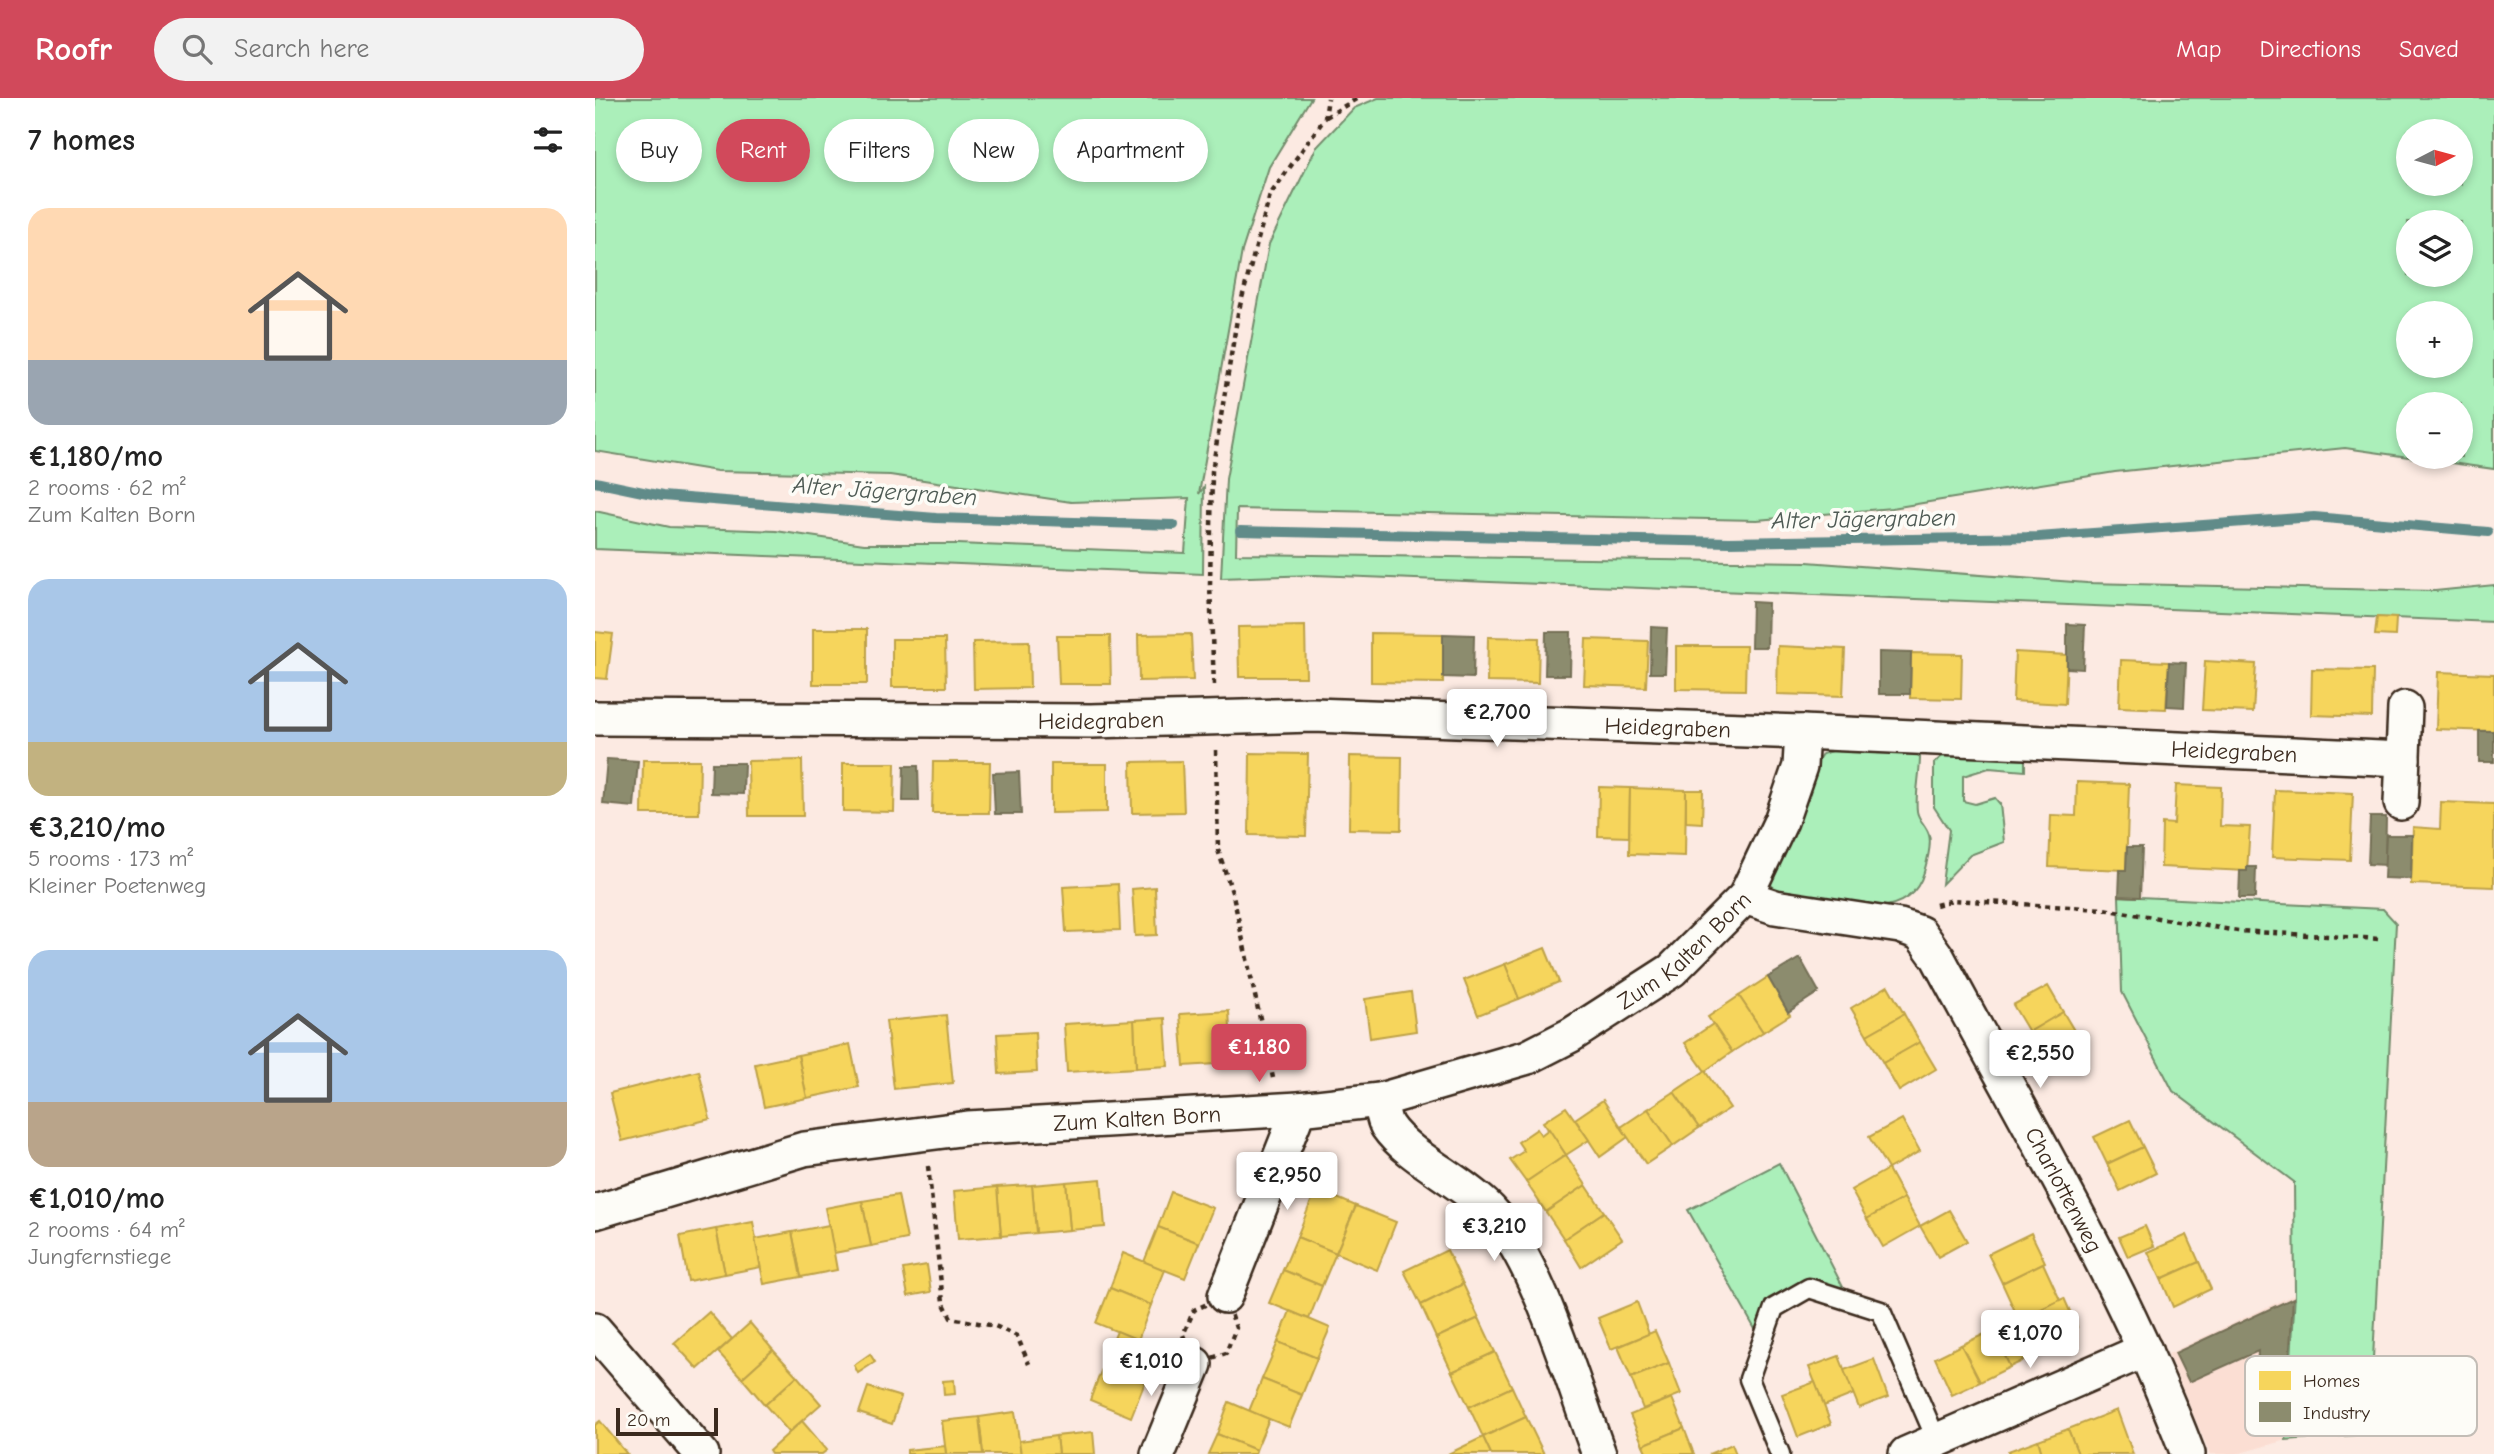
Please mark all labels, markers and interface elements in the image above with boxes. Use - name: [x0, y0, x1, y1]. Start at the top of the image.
- search box: [154, 18, 644, 81]
- text: Roofr: [35, 30, 112, 68]
- icon: search: [178, 30, 216, 68]
- text: Search here: [234, 34, 369, 64]
- text: Map: [2176, 35, 2222, 63]
- text: Directions: [2260, 35, 2361, 63]
- text: Saved: [2399, 35, 2459, 63]
- chip: Buy: [616, 119, 702, 182]
- chip: Rent: [716, 119, 810, 182]
- chip: Filters: [824, 119, 934, 182]
- chip: New: [948, 119, 1039, 182]
- chip: Apartment: [1053, 119, 1208, 182]
- north arrow: [2396, 119, 2473, 196]
- map controls: [2396, 119, 2473, 469]
- icon: filters: [529, 121, 567, 159]
- text: 7 homes: [28, 123, 135, 158]
- button: layers: [2396, 210, 2473, 287]
- icon: home: [235, 253, 361, 379]
- button: +: [2396, 301, 2473, 378]
- button: −: [2396, 392, 2473, 469]
- text: €1,180/mo: [28, 439, 163, 474]
- water label: Alter Jägergraben: [791, 471, 978, 511]
- text: 2 rooms · 62 m²: [28, 474, 186, 501]
- text: Zum Kalten Born: [28, 501, 196, 528]
- water label: Alter Jägergraben: [1770, 503, 1957, 535]
- icon: home: [235, 624, 361, 750]
- pin: €2,700: [1440, 690, 1554, 749]
- text: €2,700: [1463, 698, 1531, 725]
- street label: Heidegraben: [1038, 706, 1165, 735]
- street label: Heidegraben: [1604, 712, 1731, 743]
- street label: Heidegraben: [2170, 735, 2298, 768]
- text: €3,210/mo: [28, 810, 166, 845]
- text: 5 rooms · 173 m²: [28, 845, 193, 872]
- text: Kleiner Poetenweg: [28, 872, 207, 899]
- street label: Zum Kalten Born: [1612, 886, 1756, 1015]
- icon: home: [235, 995, 361, 1121]
- pin: €1,180: [1202, 1024, 1316, 1084]
- pin: €2,550: [1983, 1030, 2097, 1090]
- text: €1,180: [1227, 1033, 1291, 1060]
- text: €2,550: [2005, 1039, 2075, 1066]
- street label: Zum Kalten Born: [1053, 1100, 1222, 1137]
- street label: Charlottenweg: [2020, 1122, 2108, 1257]
- pin: €2,950: [1230, 1152, 1344, 1212]
- text: €2,950: [1252, 1161, 1322, 1188]
- text: €1,010/mo: [28, 1181, 165, 1216]
- pin: €3,210: [1437, 1204, 1551, 1263]
- text: €3,210: [1461, 1212, 1527, 1239]
- text: 2 rooms · 64 m²: [28, 1216, 185, 1243]
- text: Jungfernstiege: [28, 1243, 171, 1270]
- pin: €1,070: [1973, 1310, 2087, 1370]
- text: €1,070: [1997, 1319, 2063, 1346]
- pin: €1,010: [1094, 1338, 1208, 1398]
- text: €1,010: [1119, 1347, 1183, 1374]
- legend: [2245, 1356, 2477, 1436]
- text: Homes: [2303, 1370, 2360, 1392]
- text: Industry: [2303, 1402, 2371, 1424]
- scale bar: [616, 1405, 717, 1437]
- text: 20 m: [627, 1409, 671, 1431]

